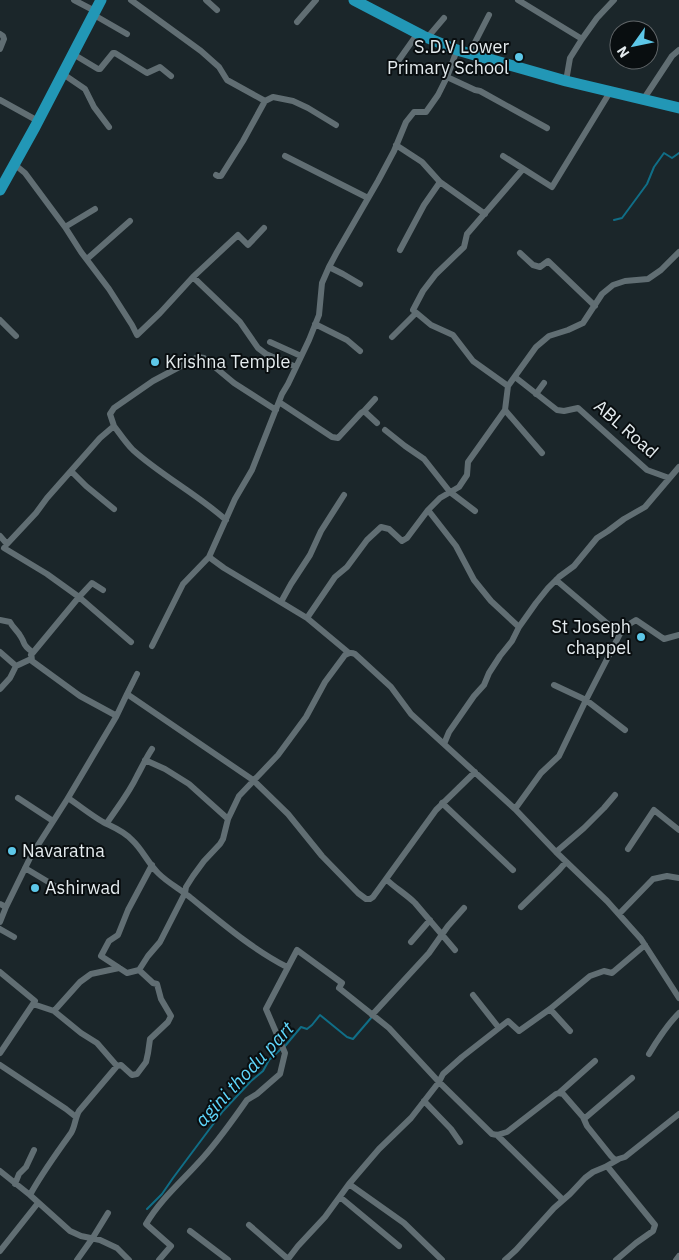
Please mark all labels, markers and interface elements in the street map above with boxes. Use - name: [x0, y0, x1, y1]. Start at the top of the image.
- north arrow: [609, 20, 659, 70]
- place label: S.D.V Lower Primary School: [387, 35, 509, 79]
- text: N: [613, 43, 633, 61]
- marker: S.D.V Lower Primary School: [513, 51, 525, 63]
- place label: Krishna Temple: [165, 350, 290, 373]
- marker: Krishna Temple: [149, 356, 161, 368]
- street label: ABL Road: [589, 394, 663, 463]
- place label: St Joseph chappel: [551, 615, 631, 659]
- marker: St Joseph chappel: [635, 631, 647, 643]
- place label: Navaratna: [22, 839, 105, 862]
- marker: Navaratna: [6, 845, 18, 857]
- place label: Ashirwad: [45, 876, 120, 899]
- marker: Ashirwad: [29, 882, 41, 894]
- water label: agini thodu part: [189, 1016, 299, 1131]

